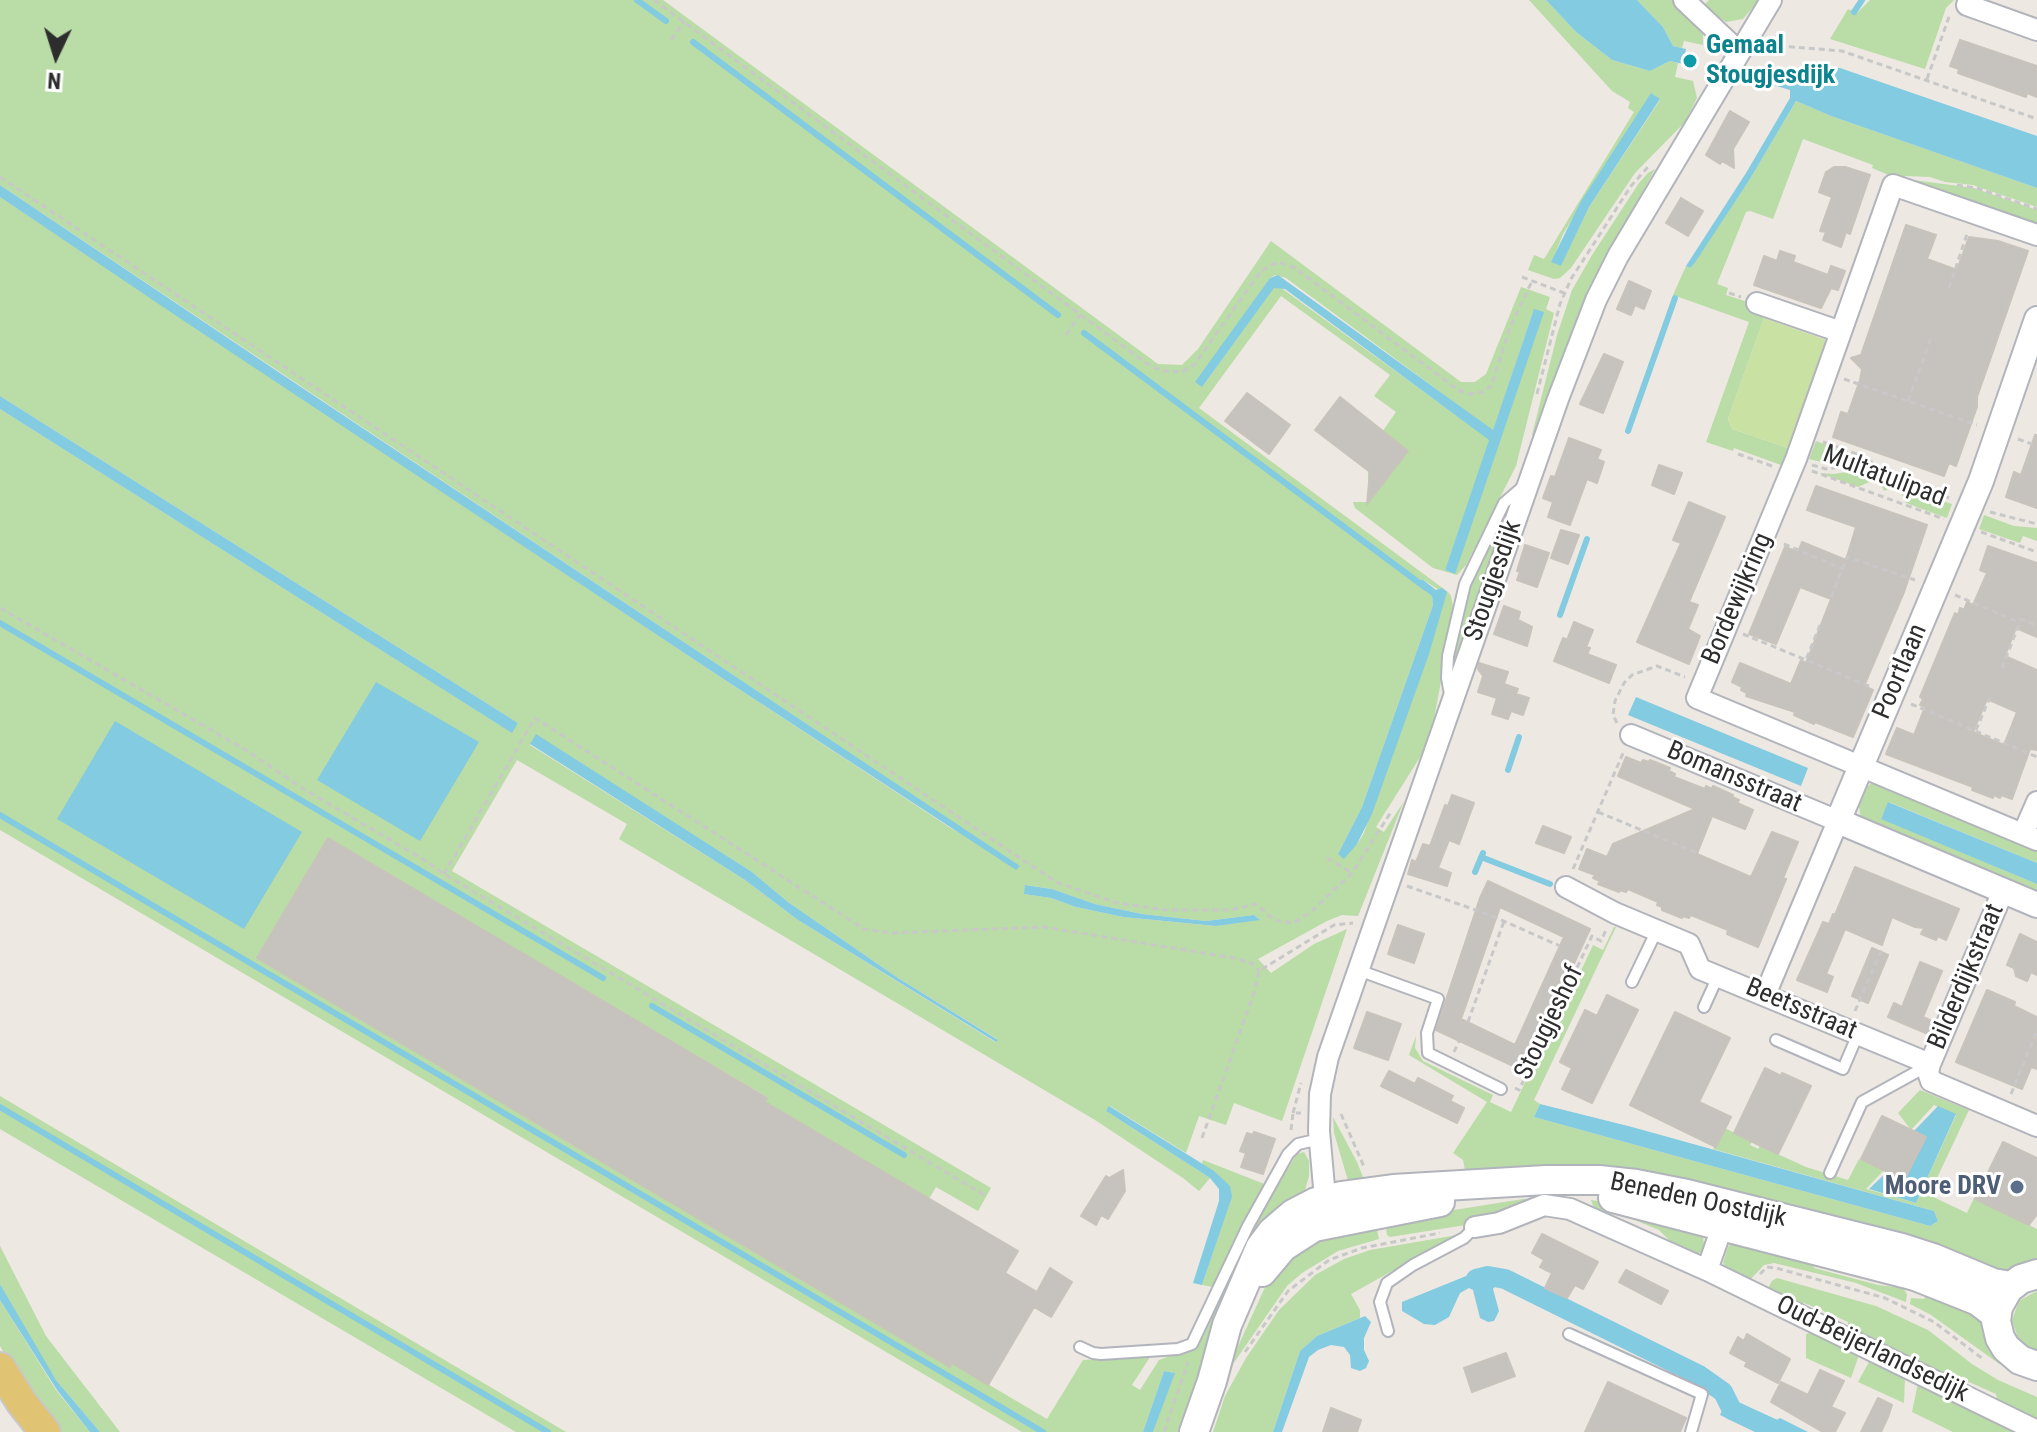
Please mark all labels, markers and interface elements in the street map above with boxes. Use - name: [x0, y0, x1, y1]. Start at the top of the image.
- north arrow: [16, 16, 96, 96]
- place label: Gemaal Stougjesdijk: [1706, 30, 1835, 92]
- marker: Gemaal Stougjesdijk: [1681, 52, 1699, 70]
- text: N: [47, 68, 62, 93]
- street label: Multatulipad: [1818, 439, 1950, 515]
- street label: Stougjesdijk: [1459, 517, 1529, 645]
- street label: Bordewijkring: [1696, 529, 1780, 669]
- street label: Poortlaan: [1867, 620, 1935, 724]
- street label: Bomansstraat: [1662, 736, 1806, 820]
- street label: Bilderdijkstraat: [1922, 900, 2012, 1054]
- street label: Stougjeshof: [1509, 961, 1591, 1085]
- street label: Beetsstraat: [1741, 973, 1861, 1047]
- street label: Beneden Oostdijk: [1607, 1167, 1789, 1235]
- place label: Moore DRV: [1885, 1171, 2001, 1203]
- marker: Moore DRV: [2008, 1178, 2026, 1196]
- street label: Oud-Beijerlandsedijk: [1771, 1290, 1973, 1410]

